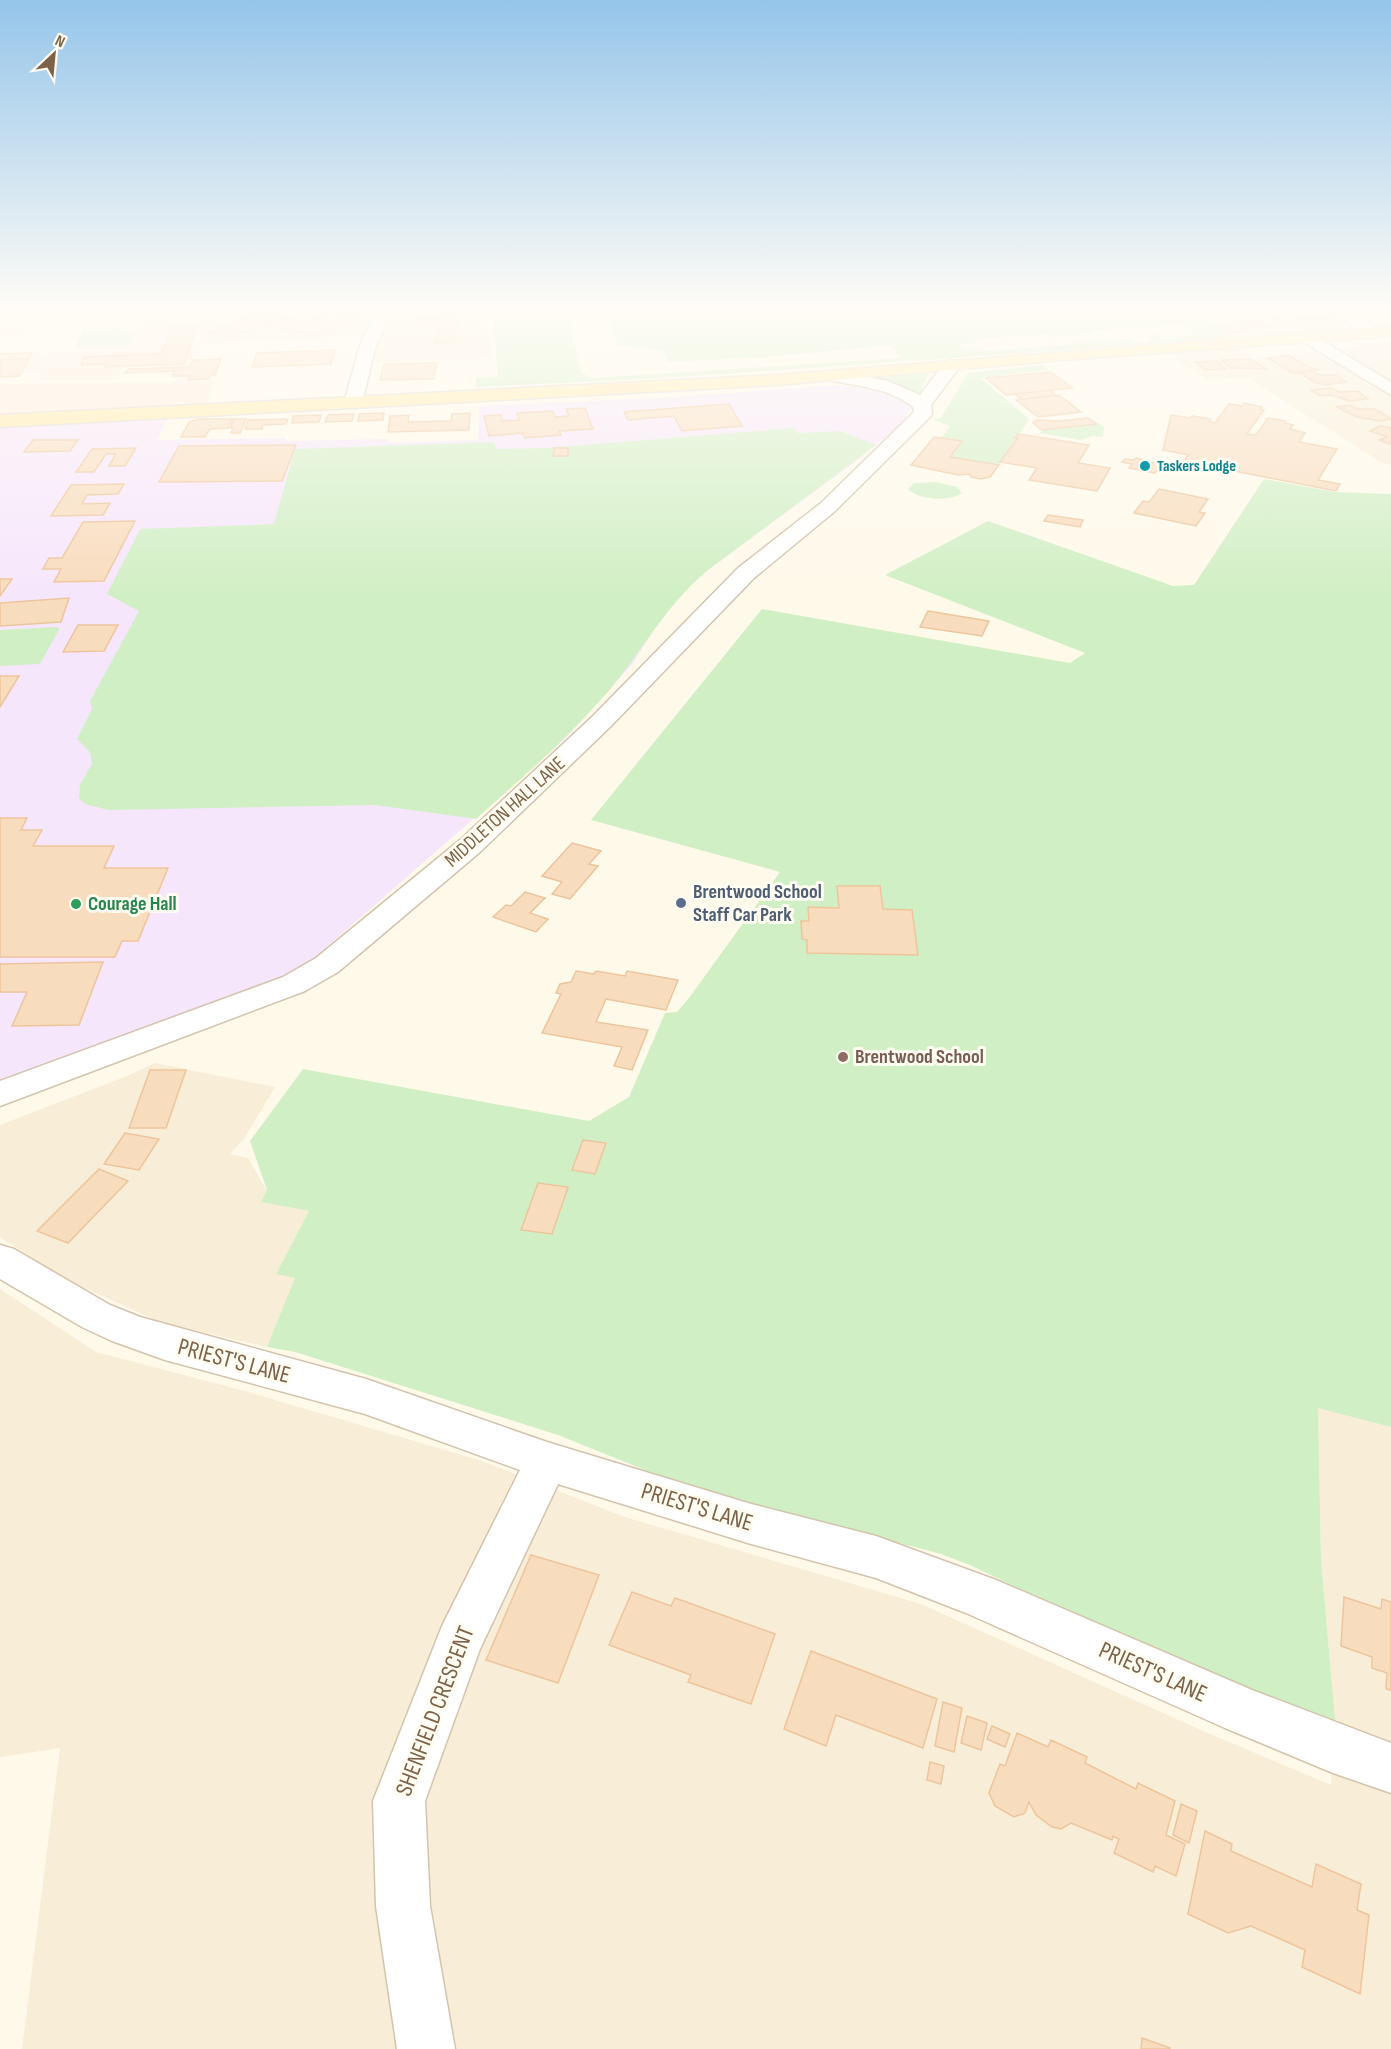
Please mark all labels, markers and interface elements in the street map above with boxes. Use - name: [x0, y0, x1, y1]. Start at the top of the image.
- north arrow: [24, 24, 84, 84]
- text: N: [52, 31, 68, 52]
- place label: Taskers Lodge: [1157, 457, 1236, 476]
- marker: Taskers Lodge: [1138, 459, 1152, 473]
- street label: MIDDLETON HALL LANE: [440, 752, 570, 872]
- place label: Brentwood School Staff Car Park: [693, 880, 822, 927]
- place label: Courage Hall: [88, 892, 177, 916]
- marker: Brentwood School Staff Car Park: [674, 896, 688, 910]
- marker: Courage Hall: [69, 897, 83, 911]
- place label: Brentwood School: [855, 1045, 984, 1069]
- marker: Brentwood School: [836, 1050, 850, 1064]
- street label: PRIEST'S LANE: [175, 1332, 293, 1390]
- street label: PRIEST'S LANE: [638, 1476, 756, 1538]
- street label: SHENFIELD CRESCENT: [389, 1622, 481, 1800]
- street label: PRIEST'S LANE: [1094, 1635, 1212, 1709]

